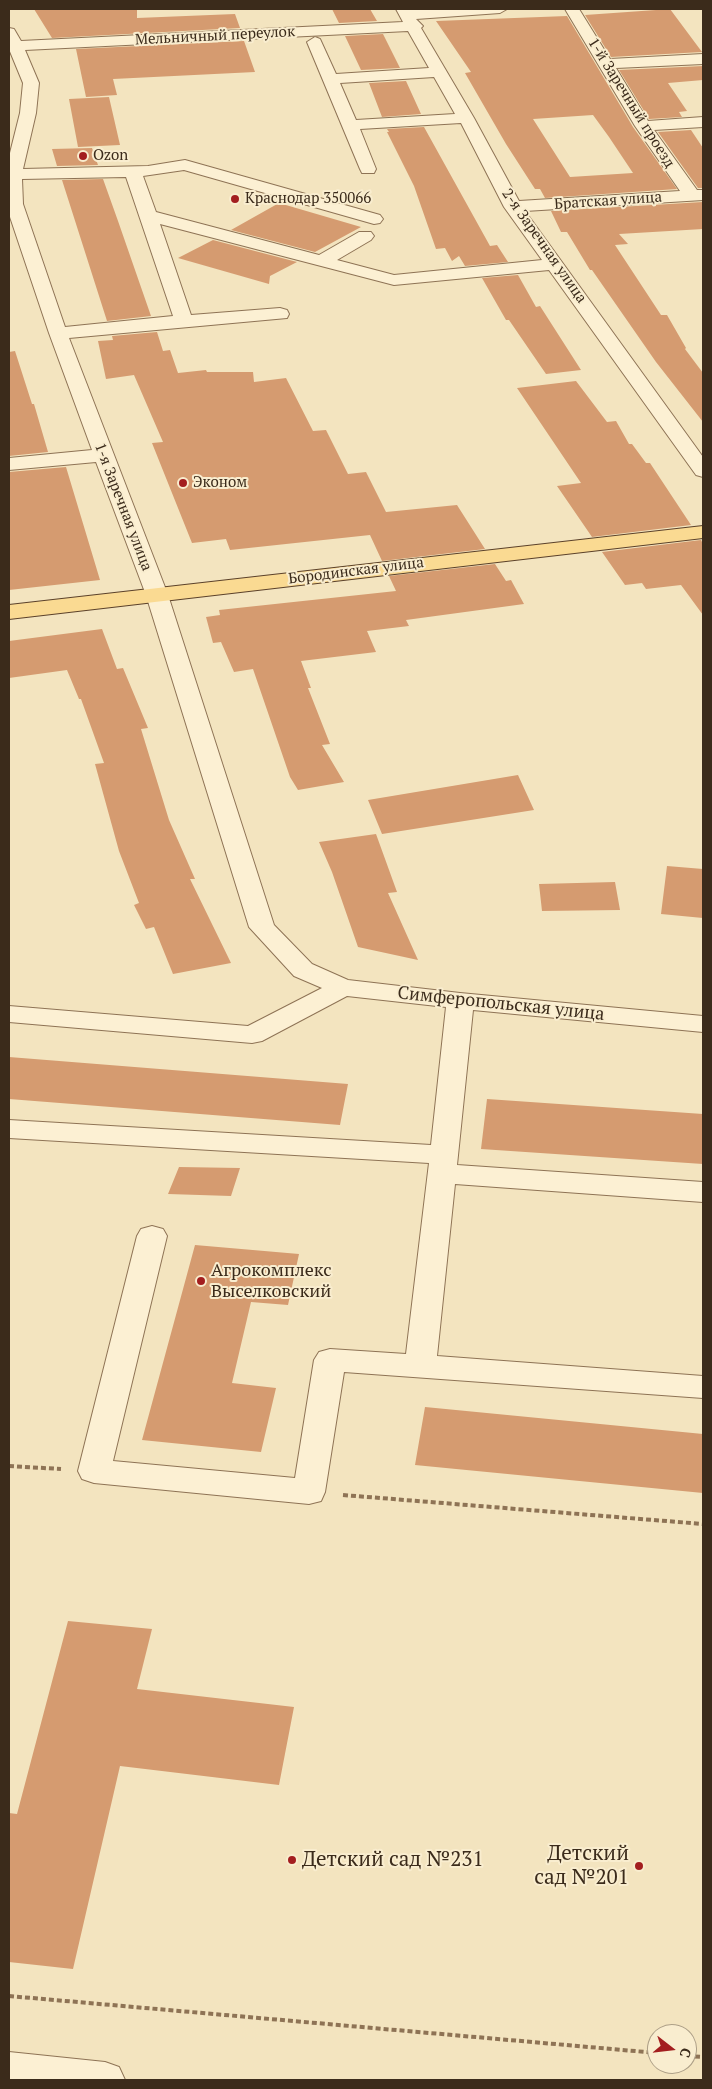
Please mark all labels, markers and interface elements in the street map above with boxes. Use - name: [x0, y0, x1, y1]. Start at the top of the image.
- street label: Мельничный переулок: [135, 23, 295, 49]
- street label: 1-й Заречный проезд: [584, 35, 678, 171]
- place label: Ozon: [93, 147, 128, 165]
- marker: Ozon: [77, 150, 89, 162]
- street label: 2-я Заречная улица: [498, 185, 590, 307]
- street label: Братская улица: [553, 188, 663, 214]
- place label: Краснодар 350066: [245, 190, 371, 208]
- marker: Краснодар 350066: [229, 193, 241, 205]
- street label: 1-я Заречная улица: [90, 440, 156, 574]
- place label: Эконом: [193, 474, 247, 492]
- marker: Эконом: [177, 477, 189, 489]
- street label: Бородинская улица: [287, 554, 425, 588]
- street label: Симферопольская улица: [396, 982, 606, 1026]
- place label: Агрокомплекс Выселковский: [211, 1260, 332, 1302]
- marker: Агрокомплекс Выселковский: [195, 1275, 207, 1287]
- place label: Детский сад №201: [534, 1841, 629, 1891]
- place label: Детский сад №231: [302, 1847, 484, 1873]
- marker: Детский сад №231: [286, 1854, 298, 1866]
- marker: Детский сад №201: [633, 1860, 645, 1872]
- north arrow: [647, 2024, 697, 2074]
- text: С: [676, 2046, 696, 2060]

